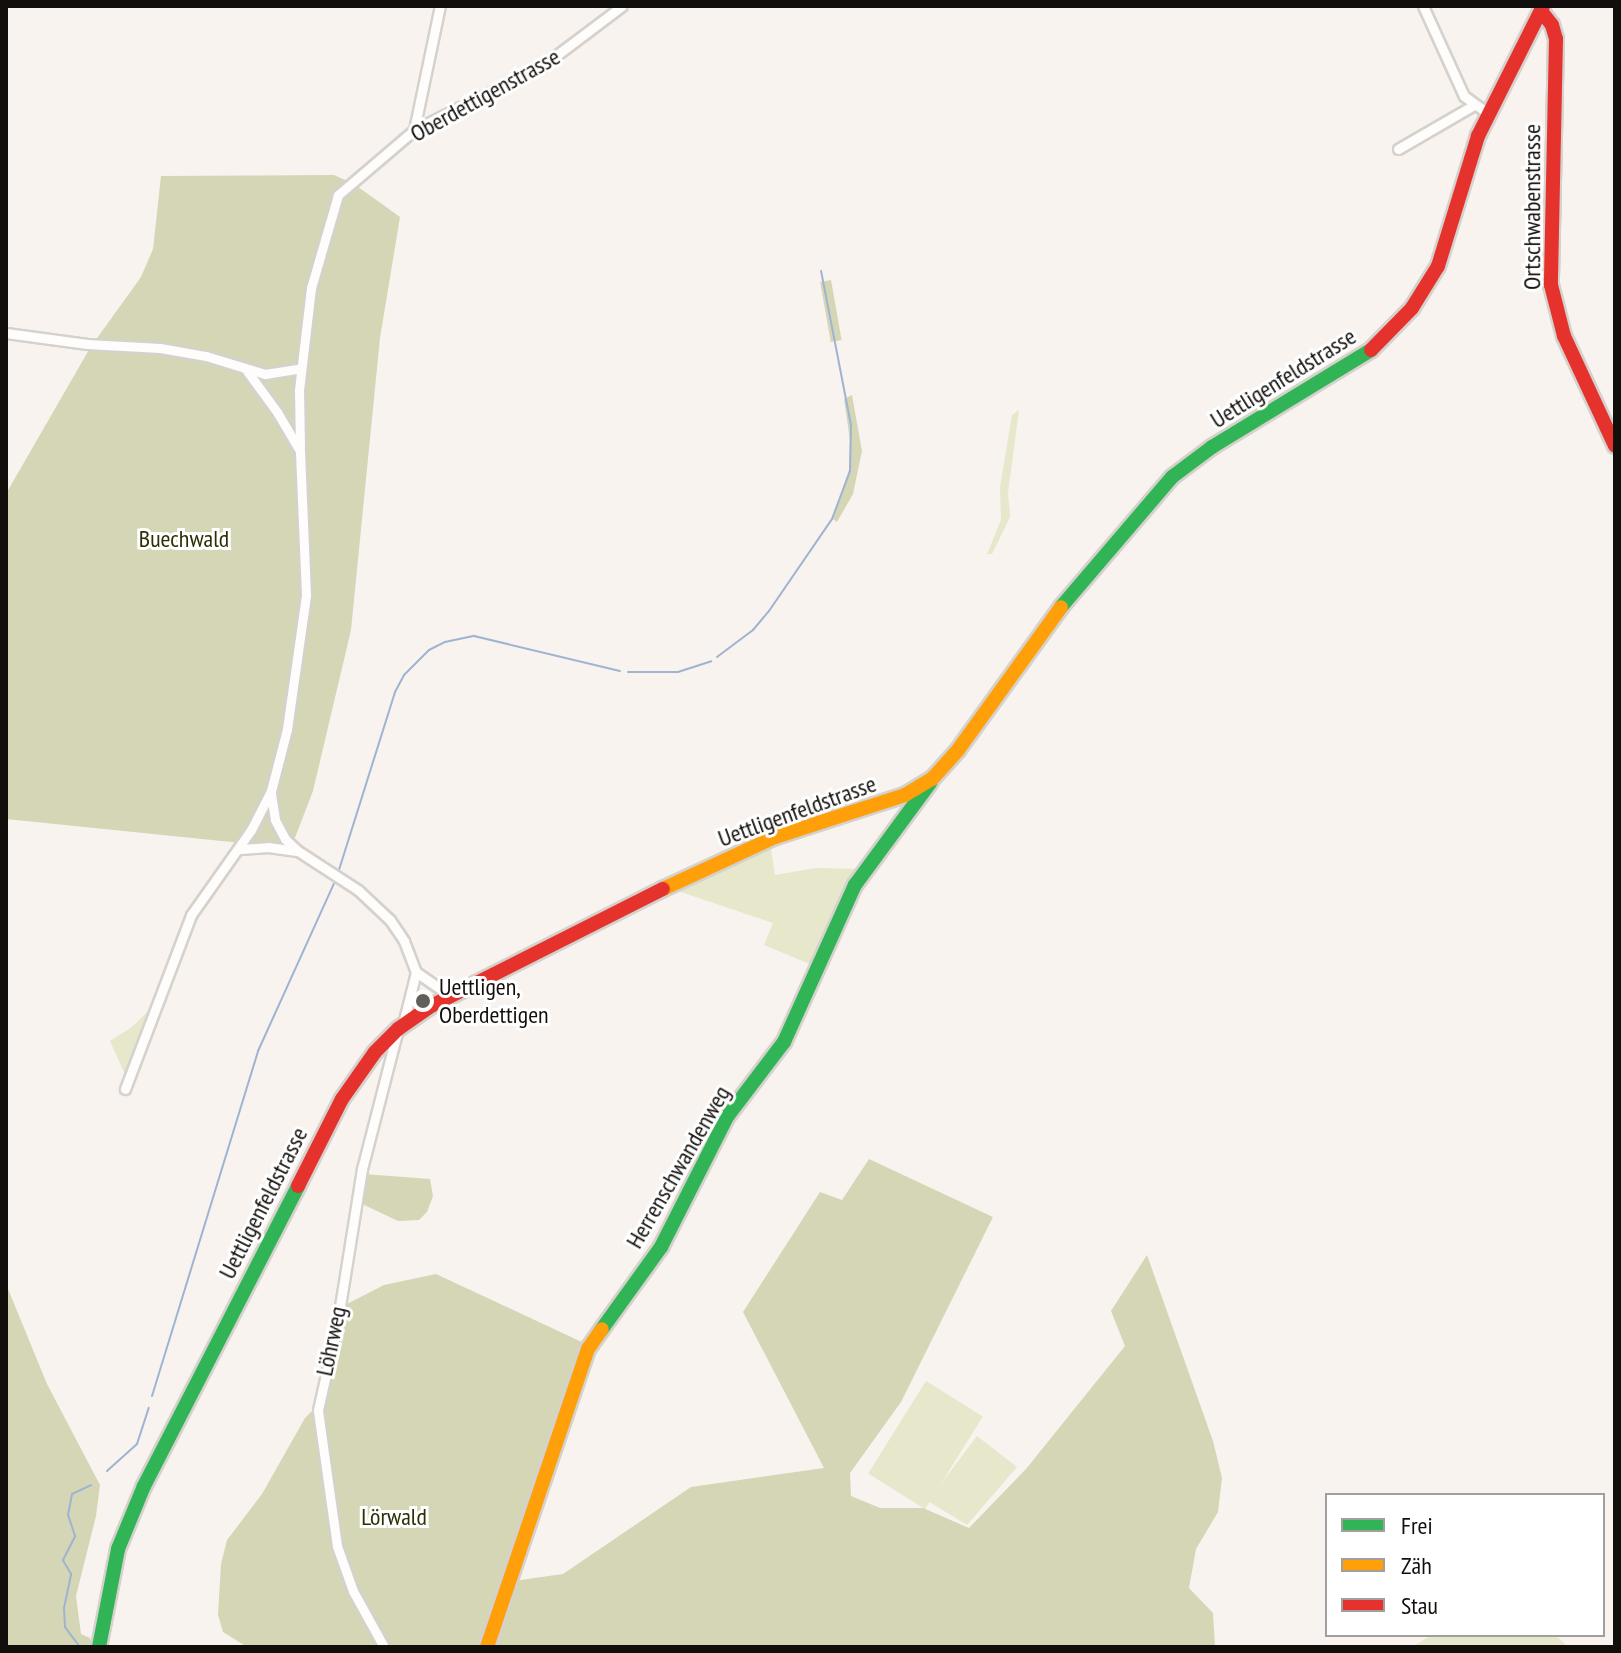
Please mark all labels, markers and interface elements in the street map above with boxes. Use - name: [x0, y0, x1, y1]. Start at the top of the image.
- street label: Oberdettigenstrasse: [405, 42, 565, 148]
- street label: Ortschwabenstrasse: [1518, 124, 1546, 290]
- street label: Uettligenfeldstrasse: [1205, 322, 1361, 434]
- park label: Buechwald: [139, 525, 229, 553]
- street label: Uettligenfeldstrasse: [714, 769, 880, 853]
- place label: Uettligen, Oberdettigen: [439, 973, 549, 1029]
- marker: Uettligen, Oberdettigen: [414, 992, 432, 1010]
- street label: Herrenschwandenweg: [620, 1081, 736, 1253]
- street label: Uettligenfeldstrasse: [212, 1122, 314, 1284]
- street label: Löhrweg: [310, 1304, 352, 1378]
- legend: [1325, 1493, 1605, 1637]
- park label: Lörwald: [361, 1503, 427, 1531]
- text: Frei: [1401, 1510, 1433, 1541]
- text: Zäh: [1401, 1550, 1432, 1581]
- text: Stau: [1401, 1590, 1438, 1621]

